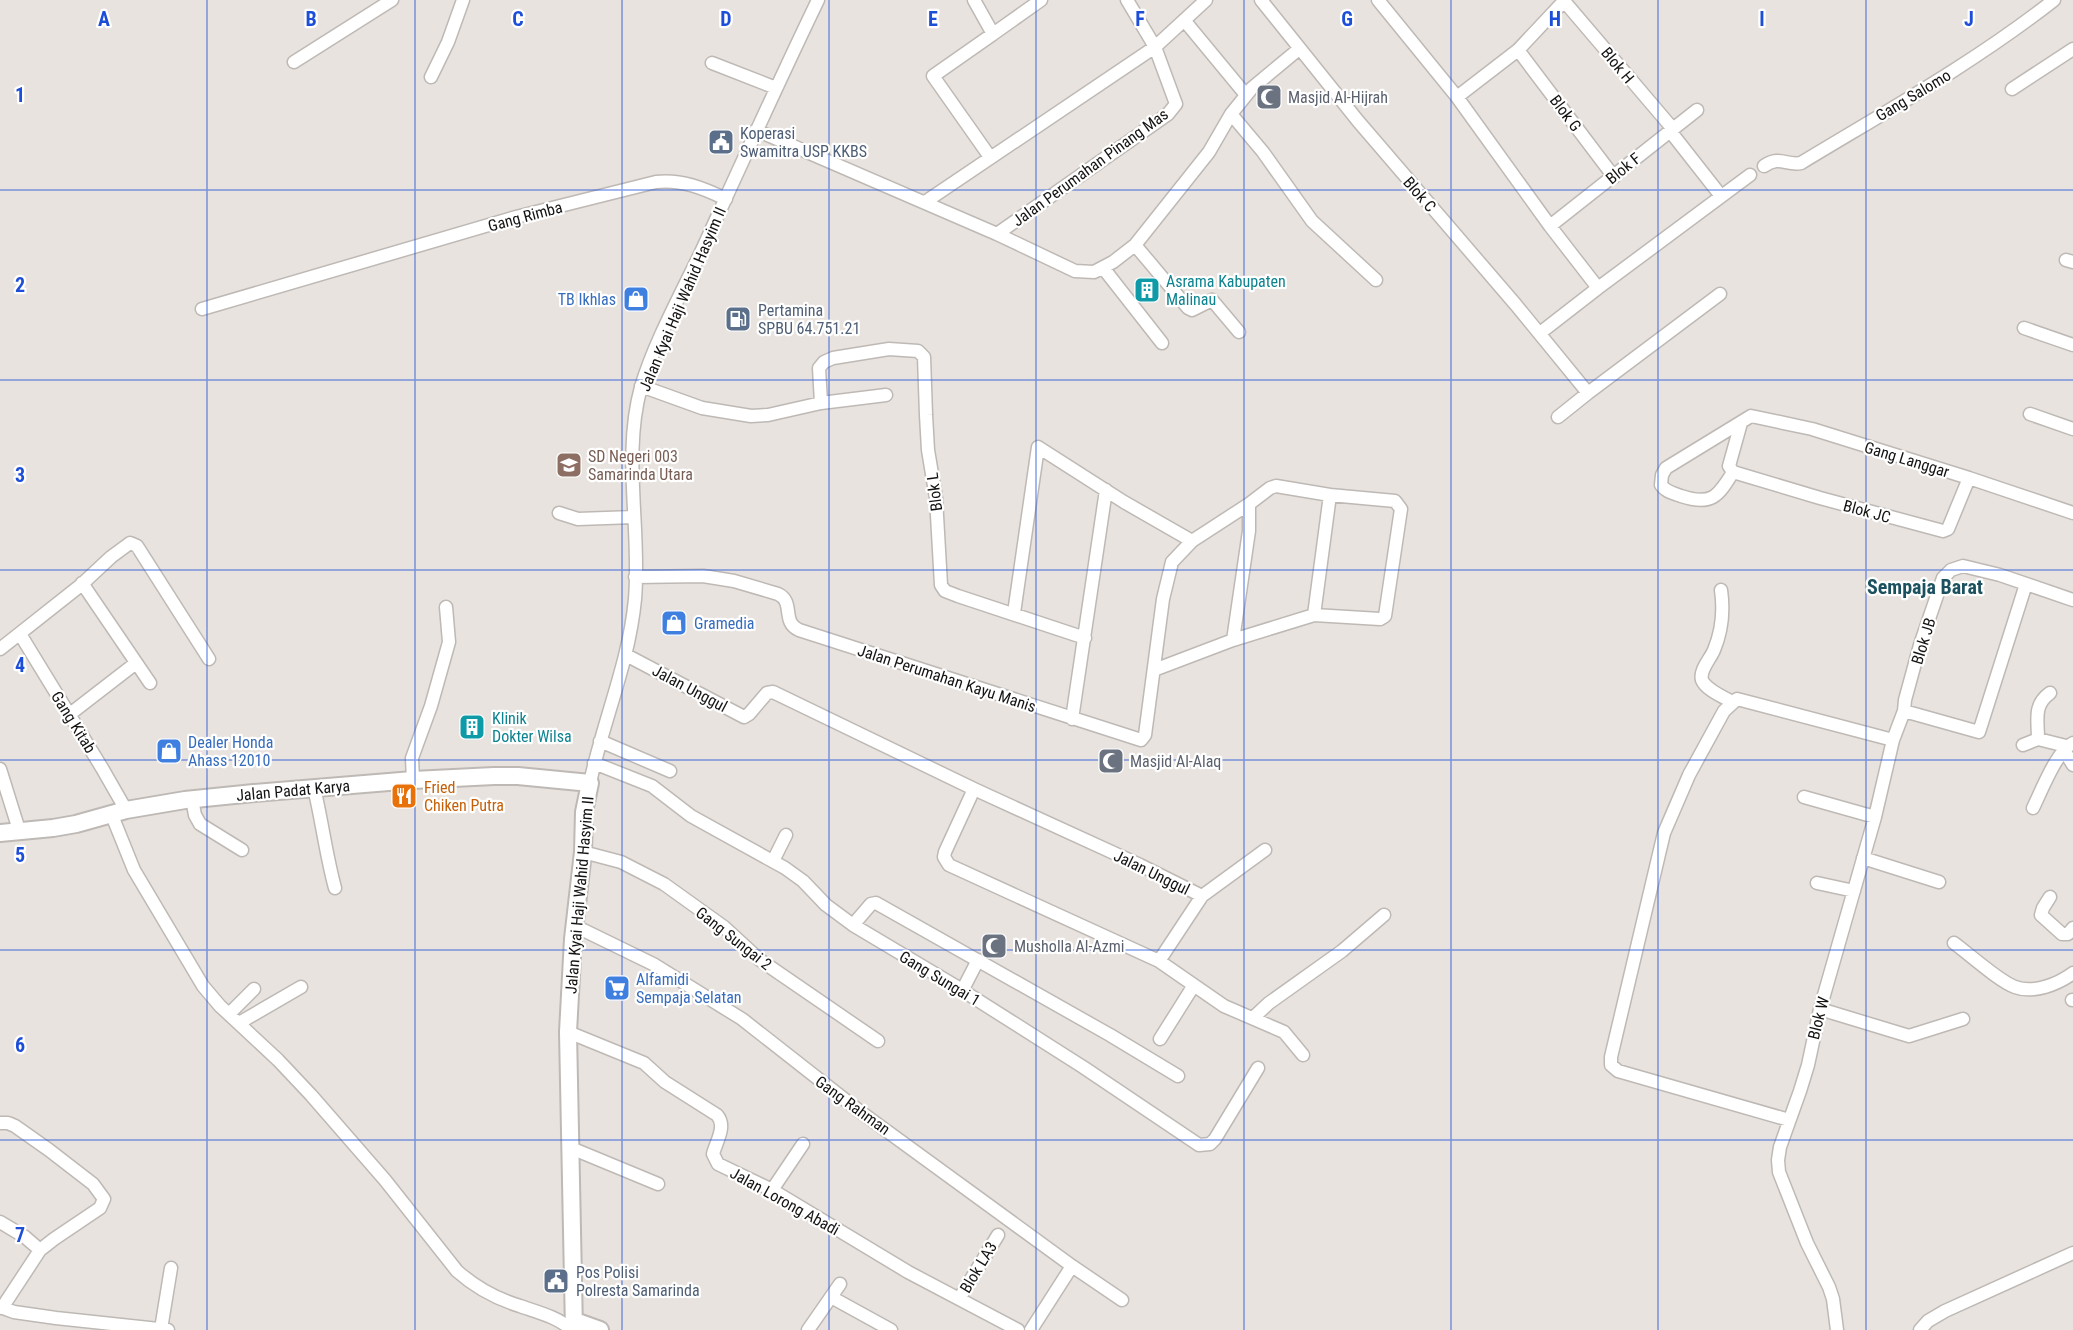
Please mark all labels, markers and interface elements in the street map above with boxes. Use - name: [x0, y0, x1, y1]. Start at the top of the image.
- text: A: [98, 7, 110, 31]
- text: B: [305, 7, 317, 31]
- text: C: [512, 7, 524, 31]
- text: D: [720, 7, 732, 31]
- text: E: [928, 7, 938, 31]
- text: F: [1135, 7, 1145, 31]
- text: G: [1341, 7, 1353, 31]
- text: H: [1549, 7, 1561, 31]
- text: I: [1759, 7, 1765, 31]
- text: J: [1964, 7, 1974, 31]
- street label: Blok H: [1597, 43, 1638, 87]
- street label: Gang Salomo: [1872, 66, 1954, 125]
- mosque icon: Masjid Al-Hijrah: [1254, 82, 1284, 112]
- text: 1: [15, 83, 25, 107]
- place label: Masjid Al-Hijrah: [1288, 88, 1388, 107]
- street label: Blok G: [1546, 91, 1585, 135]
- street label: Jalan Perumahan Pinang Mas: [1009, 105, 1172, 230]
- place label: Koperasi Swamitra USP KKBS: [740, 124, 867, 161]
- public building icon: Koperasi Swamitra USP KKBS: [706, 127, 736, 157]
- street label: Blok F: [1602, 149, 1645, 188]
- street label: Blok C: [1399, 173, 1440, 216]
- street label: Gang Rimba: [486, 197, 564, 236]
- street label: Jalan Kyai Haji Wahid Hasyim II: [635, 204, 730, 394]
- place label: Asrama Kabupaten Malinau: [1166, 272, 1286, 309]
- text: 2: [15, 273, 25, 297]
- building icon: Asrama Kabupaten Malinau: [1132, 275, 1162, 305]
- shop icon: TB Ikhlas: [621, 284, 651, 314]
- place label: TB Ikhlas: [558, 290, 616, 309]
- place label: Pertamina SPBU 64.751.21: [758, 301, 860, 338]
- fuel station icon: Pertamina SPBU 64.751.21: [723, 304, 753, 334]
- street label: Gang Langgar: [1862, 438, 1952, 481]
- place label: SD Negeri 003 Samarinda Utara: [588, 447, 693, 484]
- school or university icon: SD Negeri 003 Samarinda Utara: [554, 450, 584, 480]
- text: 3: [15, 463, 25, 487]
- street label: Blok L: [923, 471, 946, 512]
- street label: Blok JC: [1841, 496, 1893, 527]
- district label: Sempaja Barat: [1867, 575, 1983, 599]
- shop icon: Gramedia: [659, 608, 689, 638]
- place label: Gramedia: [694, 614, 755, 633]
- street label: Blok JB: [1907, 616, 1940, 667]
- street label: Jalan Perumahan Kayu Manis: [855, 641, 1038, 716]
- text: 4: [15, 653, 25, 677]
- street label: Jalan Unggul: [649, 661, 730, 716]
- street label: Gang Kitab: [47, 688, 100, 757]
- place label: Klinik Dokter Wilsa: [492, 709, 572, 746]
- building icon: Klinik Dokter Wilsa: [457, 712, 487, 742]
- place label: Dealer Honda Ahass 12010: [188, 733, 273, 770]
- shop icon: Dealer Honda Ahass 12010: [154, 736, 184, 766]
- mosque icon: Masjid Al-Alaq: [1096, 746, 1126, 776]
- place label: Masjid Al-Alaq: [1130, 752, 1221, 771]
- street label: Jalan Padat Karya: [235, 776, 351, 805]
- place label: Fried Chiken Putra: [424, 778, 504, 815]
- restaurant icon: Fried Chiken Putra: [389, 781, 419, 811]
- street label: Jalan Kyai Haji Wahid Hasyim II: [561, 795, 598, 995]
- text: 5: [15, 843, 25, 867]
- street label: Jalan Unggul: [1111, 846, 1193, 899]
- street label: Gang Sungai 2: [692, 903, 775, 974]
- mosque icon: Musholla Al-Azmi: [979, 931, 1009, 961]
- place label: Musholla Al-Azmi: [1014, 937, 1124, 956]
- street label: Gang Sungai 1: [896, 947, 984, 1010]
- place label: Alfamidi Sempaja Selatan: [636, 970, 742, 1007]
- supermarket icon: Alfamidi Sempaja Selatan: [602, 973, 632, 1003]
- street label: Blok W: [1804, 995, 1833, 1042]
- text: 6: [15, 1033, 25, 1057]
- street label: Gang Rahman: [812, 1072, 894, 1139]
- street label: Jalan Lorong Abadi: [727, 1163, 843, 1239]
- text: 7: [15, 1223, 25, 1247]
- street label: Blok LA3: [956, 1238, 1001, 1296]
- place label: Pos Polisi Polresta Samarinda: [576, 1263, 700, 1300]
- public building icon: Pos Polisi Polresta Samarinda: [541, 1266, 571, 1296]

